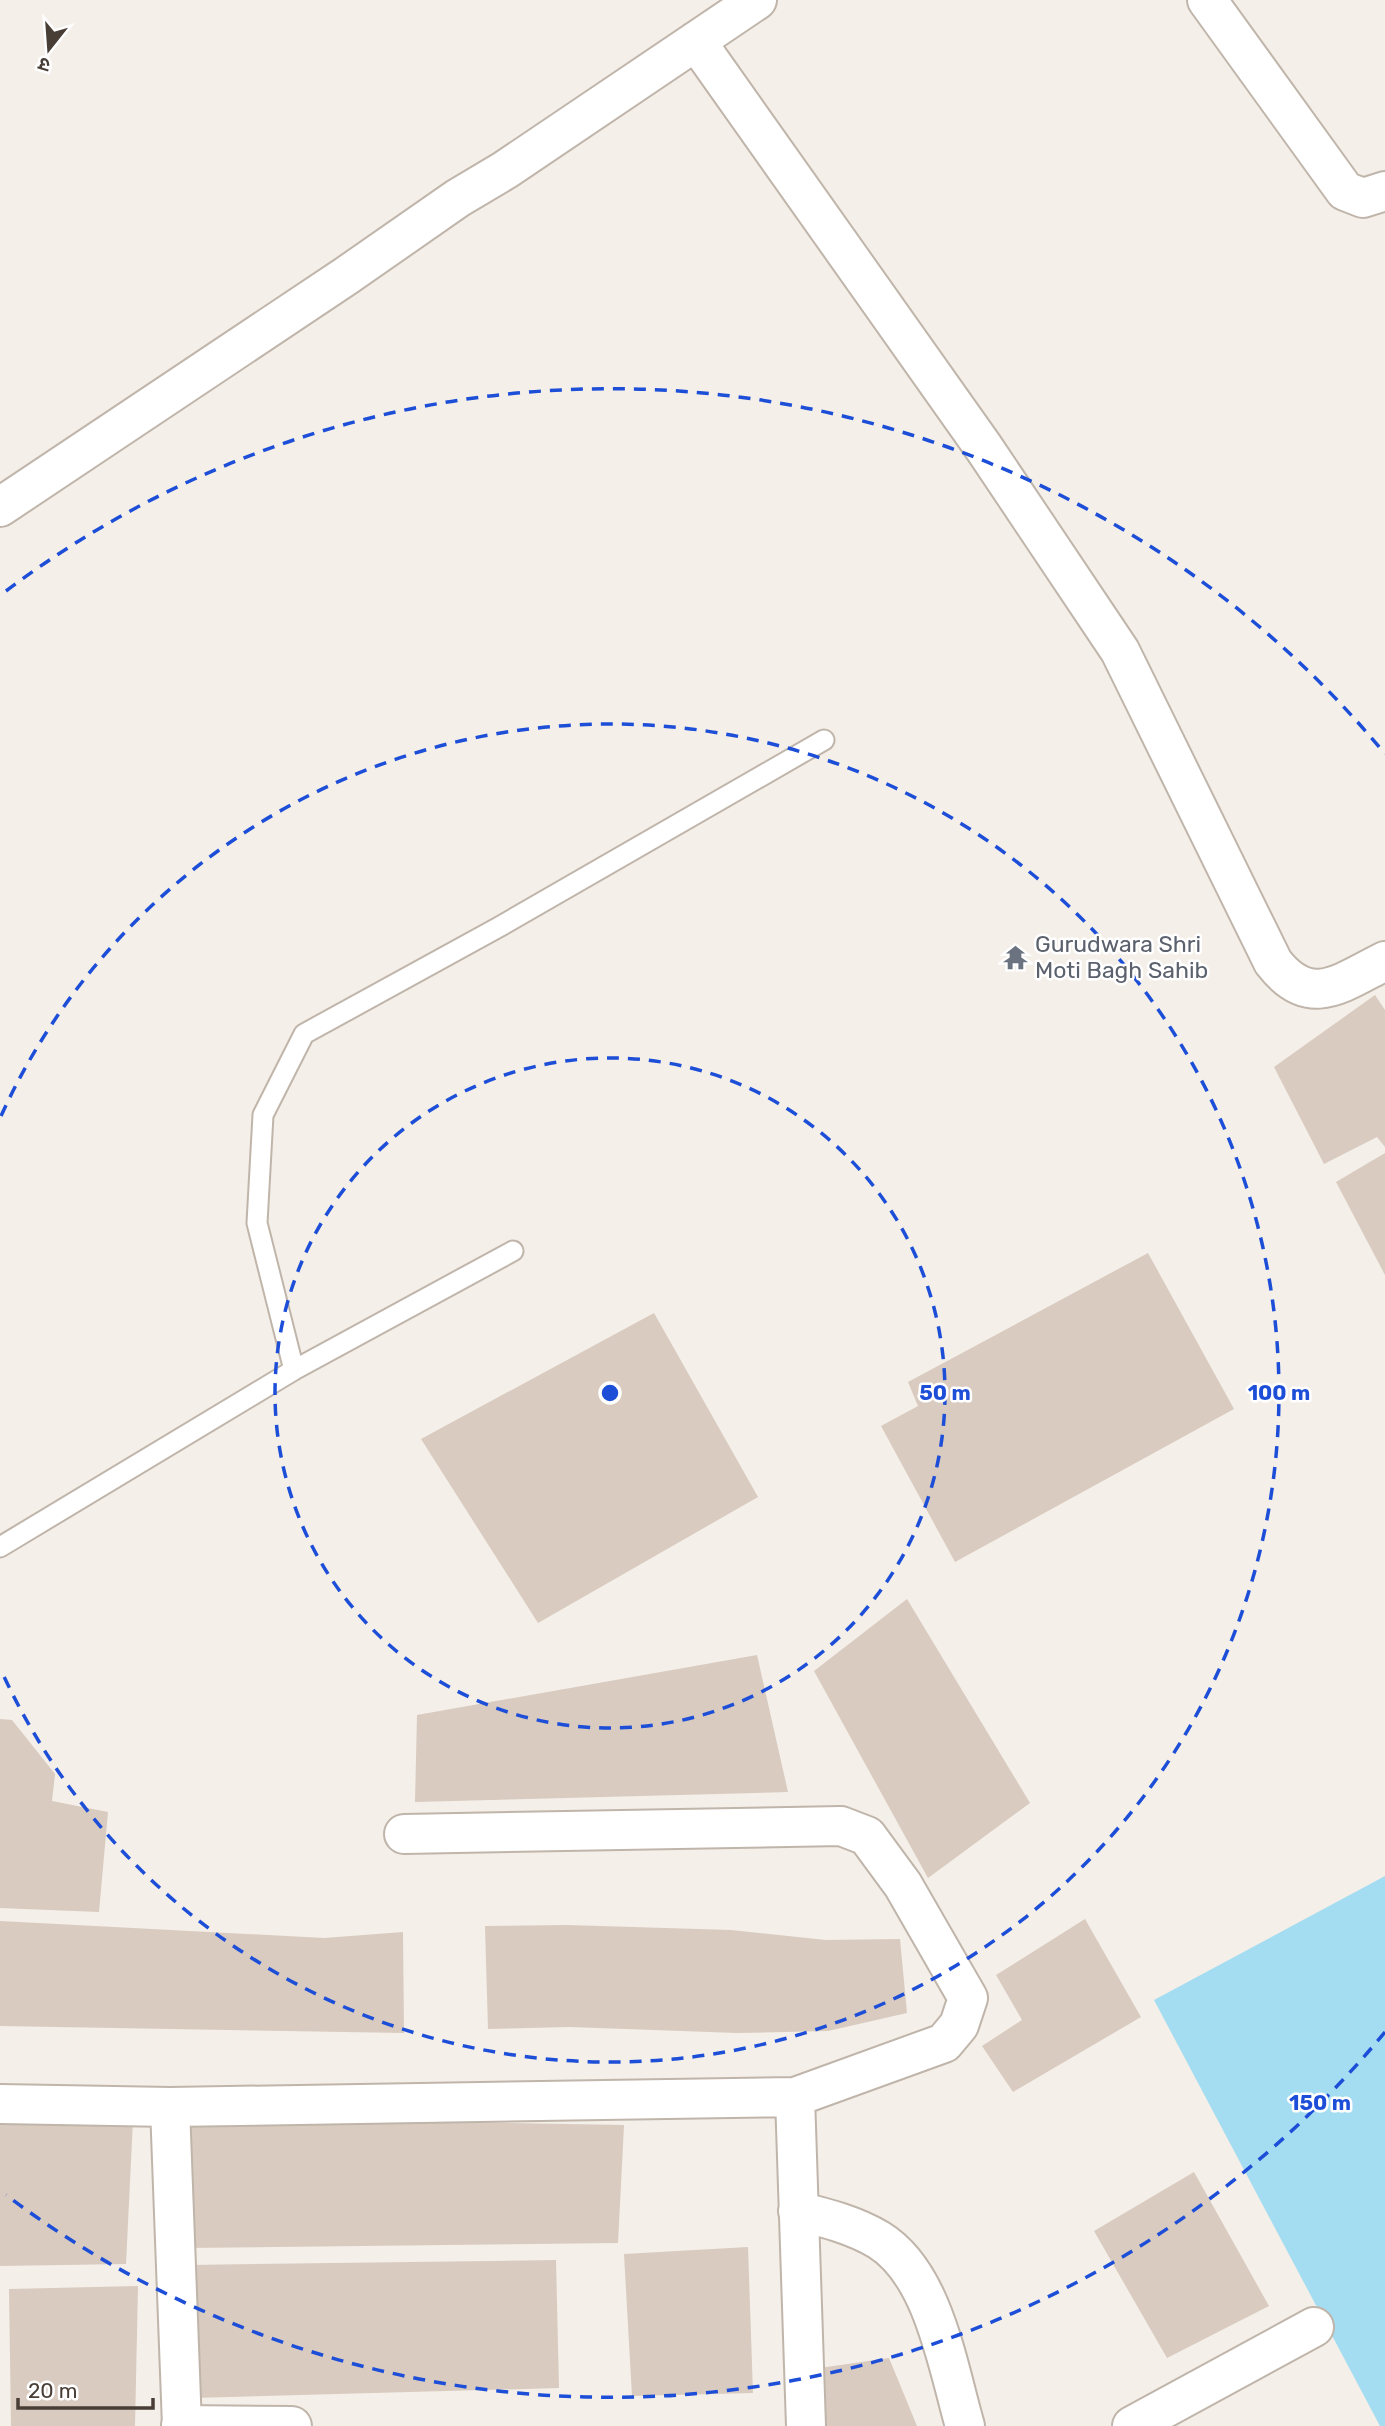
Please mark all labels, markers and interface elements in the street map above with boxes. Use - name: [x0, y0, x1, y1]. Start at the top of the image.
- north arrow: [14, 14, 84, 84]
- text: उ: [35, 52, 53, 77]
- place label: Gurudwara Shri Moti Bagh Sahib: [1035, 930, 1208, 984]
- temple icon: Gurudwara Shri Moti Bagh Sahib: [1001, 943, 1029, 971]
- text: 50 m: [919, 1380, 971, 1405]
- text: 100 m: [1248, 1380, 1310, 1405]
- centre of rings: [598, 1381, 622, 1405]
- text: 150 m: [1289, 2090, 1351, 2115]
- scale bar: [18, 2366, 152, 2410]
- text: 20 m: [28, 2378, 77, 2403]

